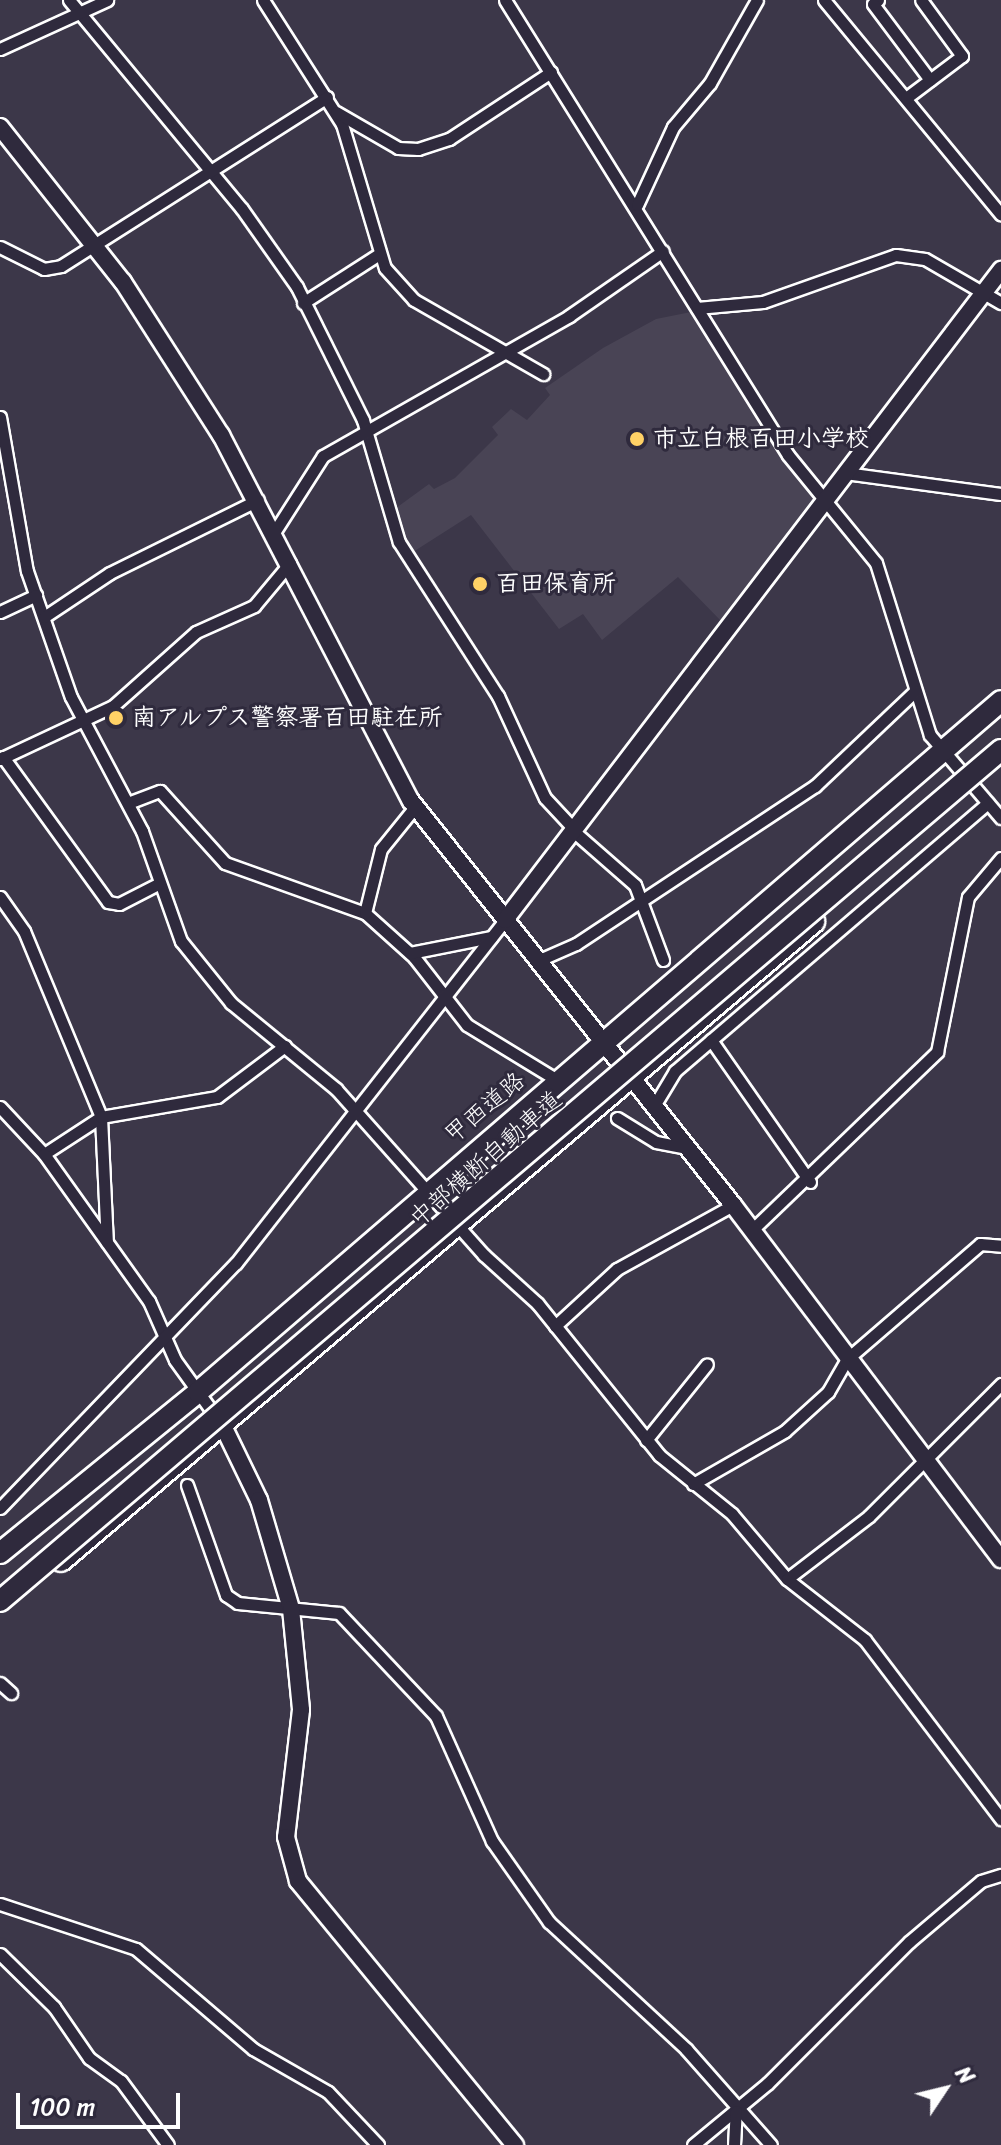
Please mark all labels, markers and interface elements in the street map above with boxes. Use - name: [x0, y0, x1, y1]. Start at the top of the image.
- place label: 市立白根百田小学校: [653, 425, 869, 453]
- marker: 市立白根百田小学校: [628, 430, 646, 448]
- place label: 百田保育所: [496, 570, 616, 598]
- marker: 百田保育所: [471, 575, 489, 593]
- place label: 南アルプス警察署百田駐在所: [132, 704, 444, 732]
- marker: 南アルプス警察署百田駐在所: [107, 709, 125, 727]
- street label: 甲西道路: [439, 1066, 531, 1150]
- street label: 中部横断自動車道: [404, 1085, 568, 1233]
- north arrow: [905, 2049, 985, 2129]
- text: N: [945, 2058, 985, 2092]
- scale bar: [20, 2077, 184, 2127]
- text: 100 m: [30, 2086, 95, 2128]

